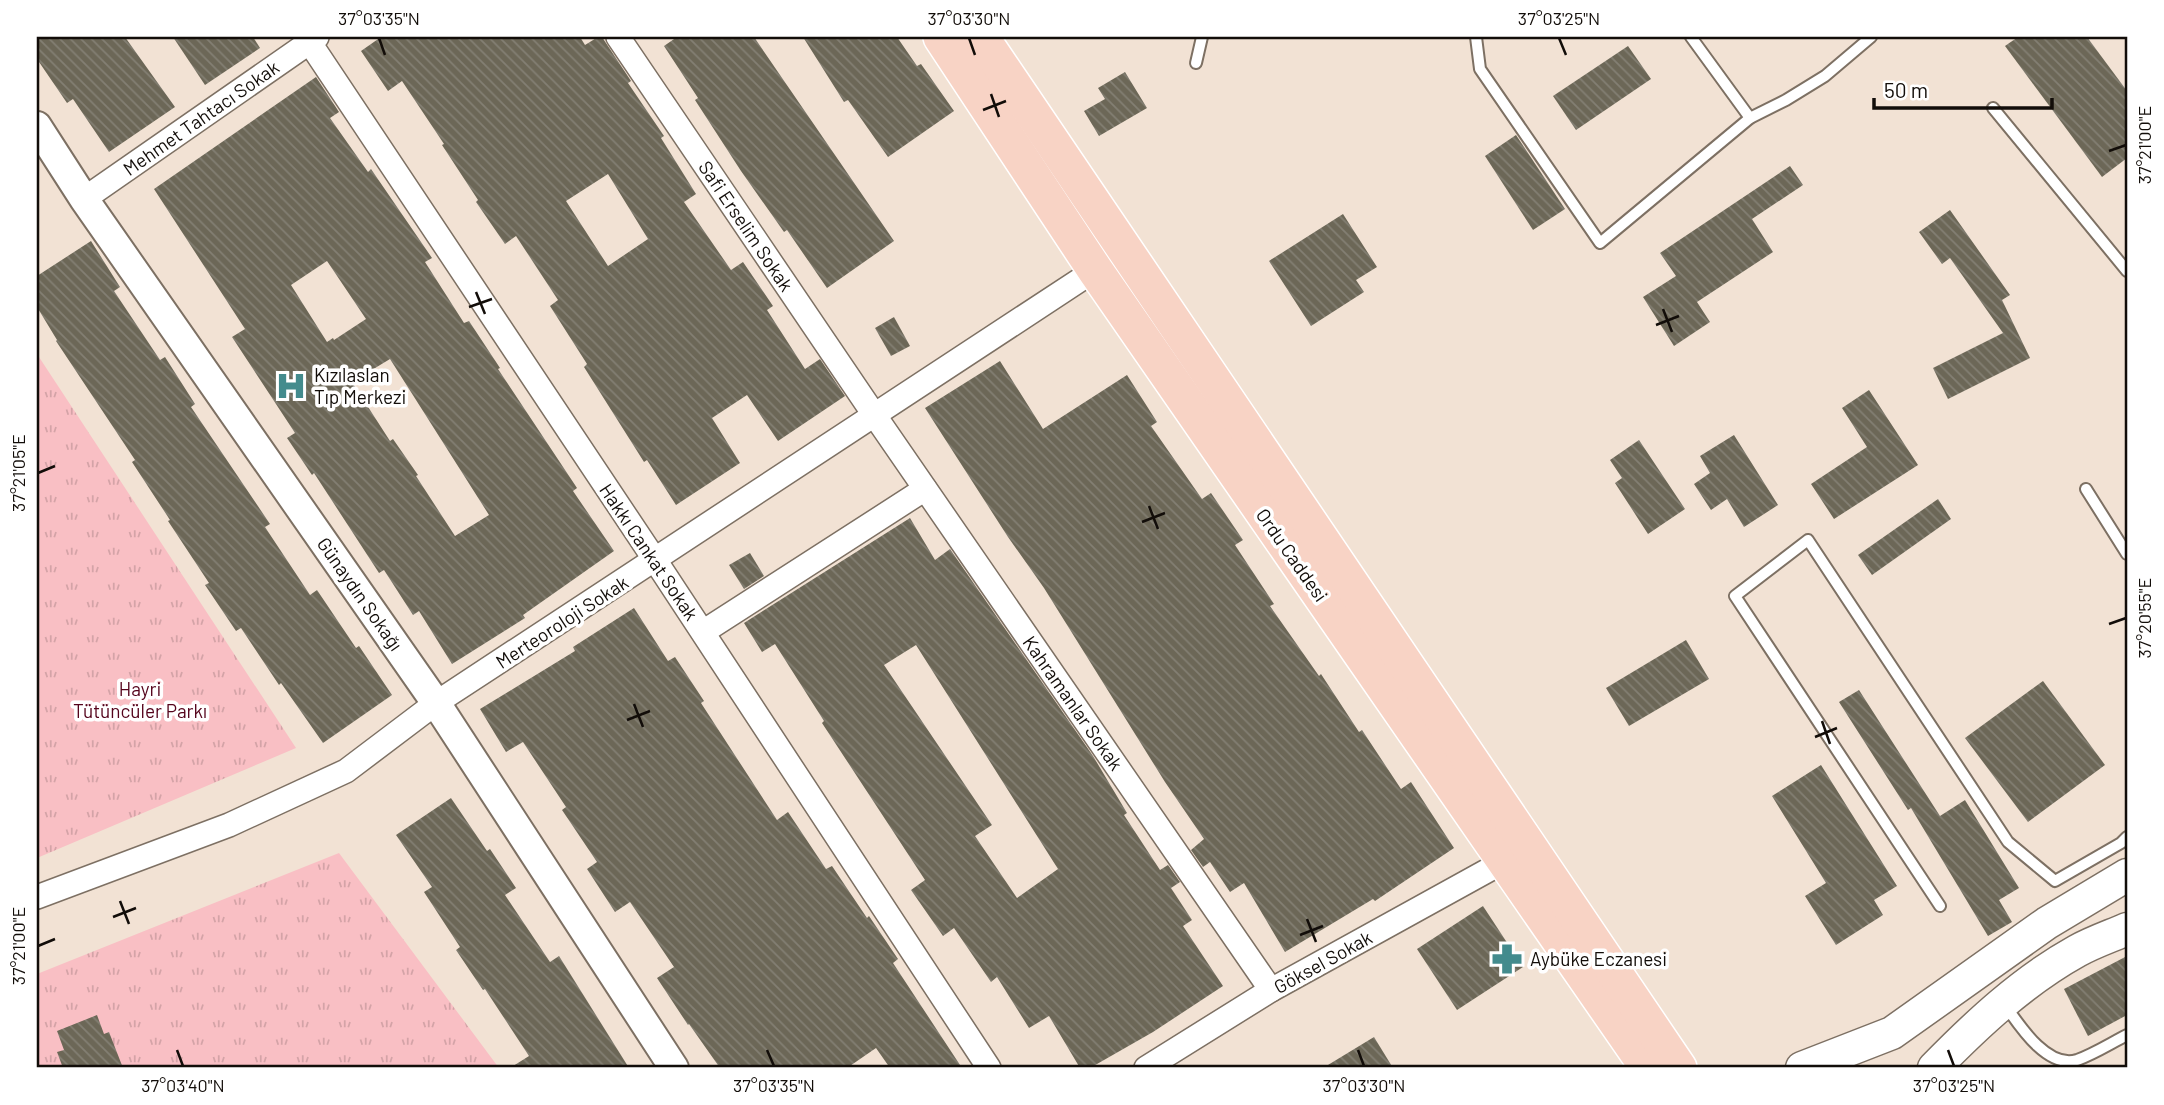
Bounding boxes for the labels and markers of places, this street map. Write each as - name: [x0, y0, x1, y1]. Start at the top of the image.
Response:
- place label: Kızılaslan Tıp Merkezi: [314, 363, 406, 408]
- hospital icon: Kızılaslan Tıp Merkezi: [274, 369, 308, 403]
- pharmacy icon: Aybüke Eczanesi: [1490, 942, 1524, 976]
- place label: Aybüke Eczanesi: [1530, 947, 1667, 970]

